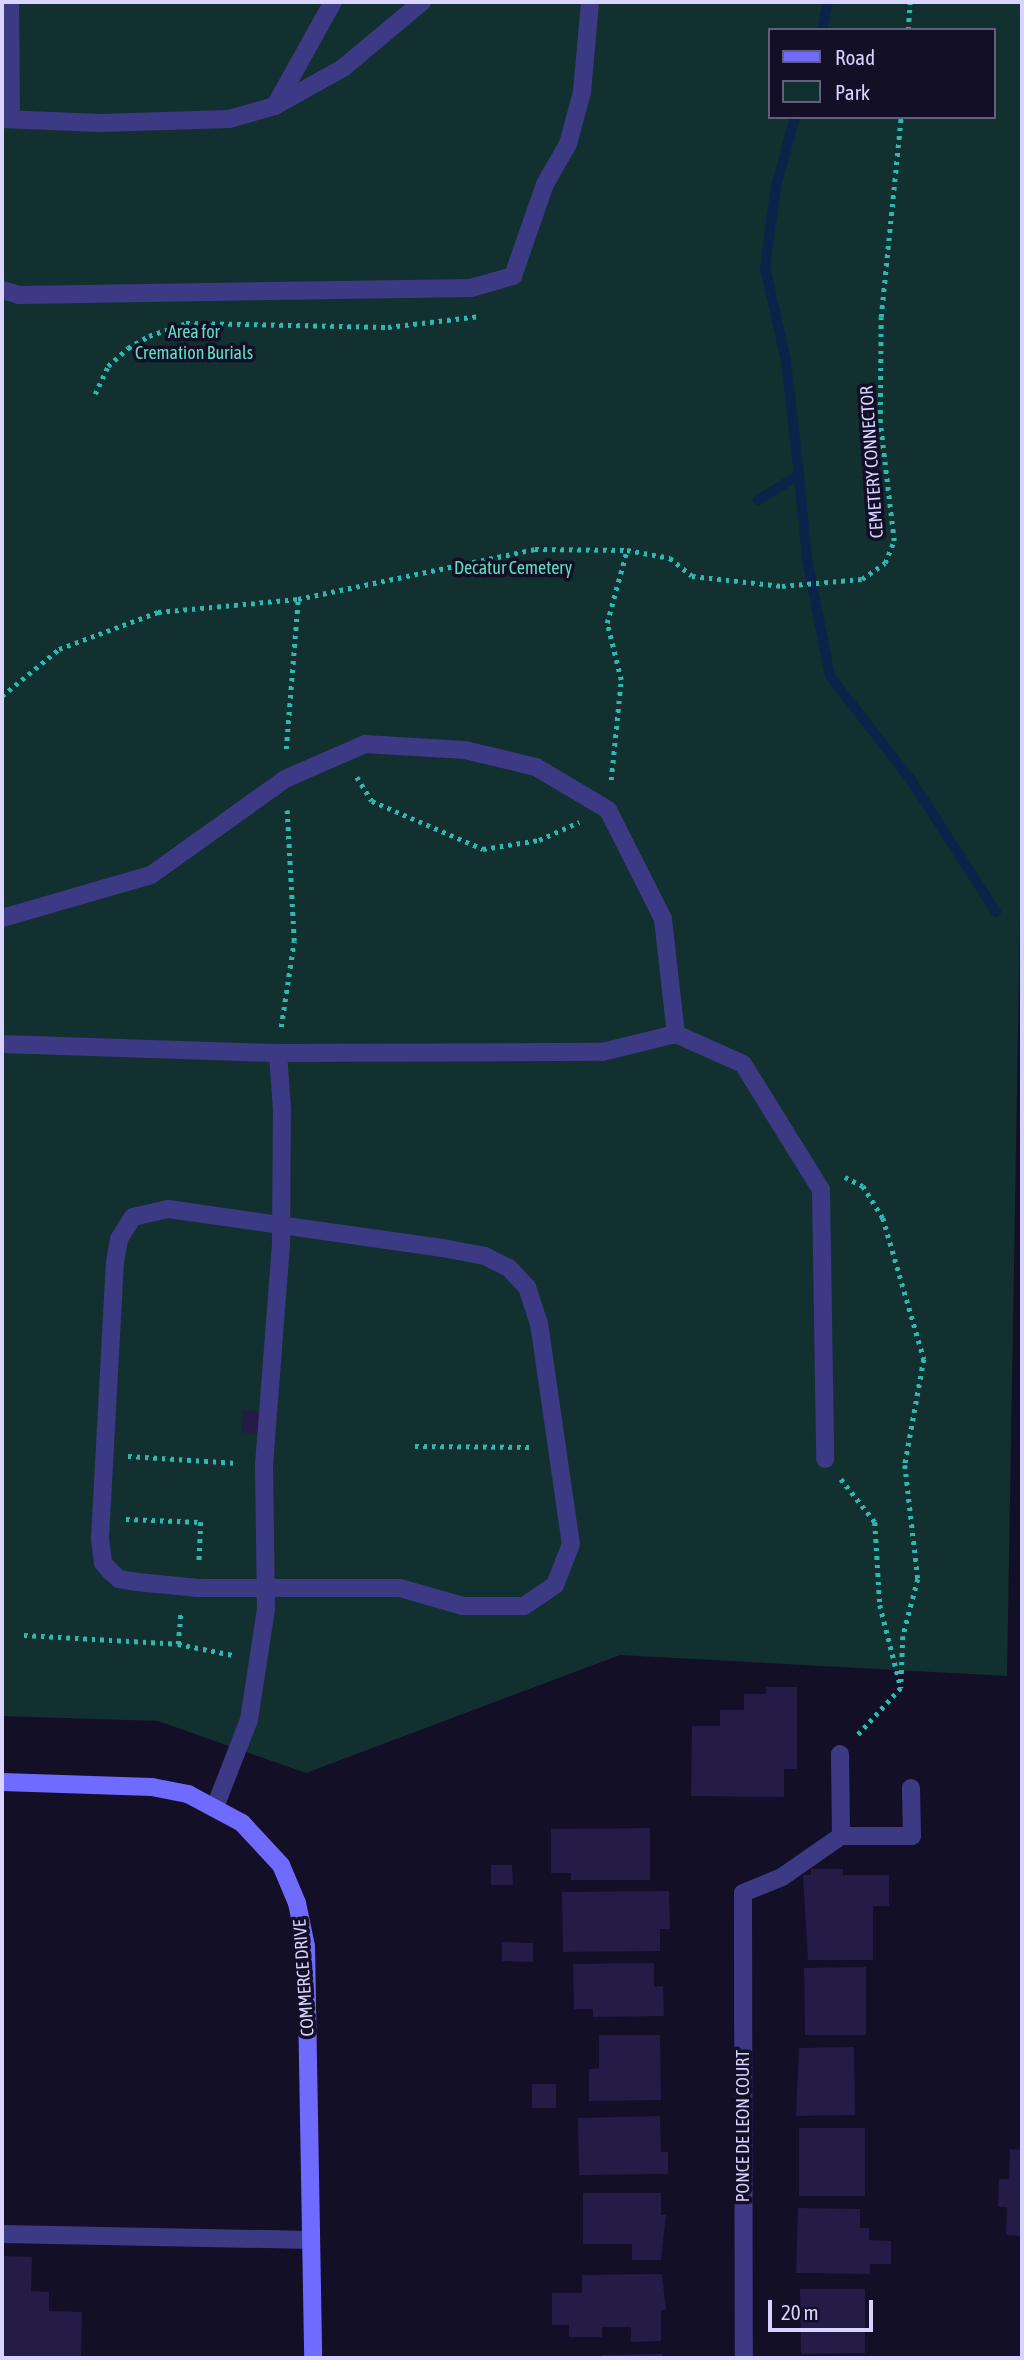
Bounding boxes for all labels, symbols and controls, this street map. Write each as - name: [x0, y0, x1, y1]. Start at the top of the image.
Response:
- legend: [768, 28, 996, 119]
- text: Road: [835, 45, 875, 69]
- text: Park: [835, 80, 870, 104]
- park label: Area for Cremation Burials: [135, 322, 253, 364]
- street label: CEMETERY CONNECTOR: [856, 385, 888, 539]
- park label: Decatur Cemetery: [454, 557, 572, 579]
- street label: COMMERCE DRIVE: [289, 1919, 319, 2037]
- street label: PONCE DE LEON COURT: [732, 2050, 754, 2202]
- scale bar: [772, 2286, 877, 2330]
- text: 20 m: [781, 2300, 819, 2324]

